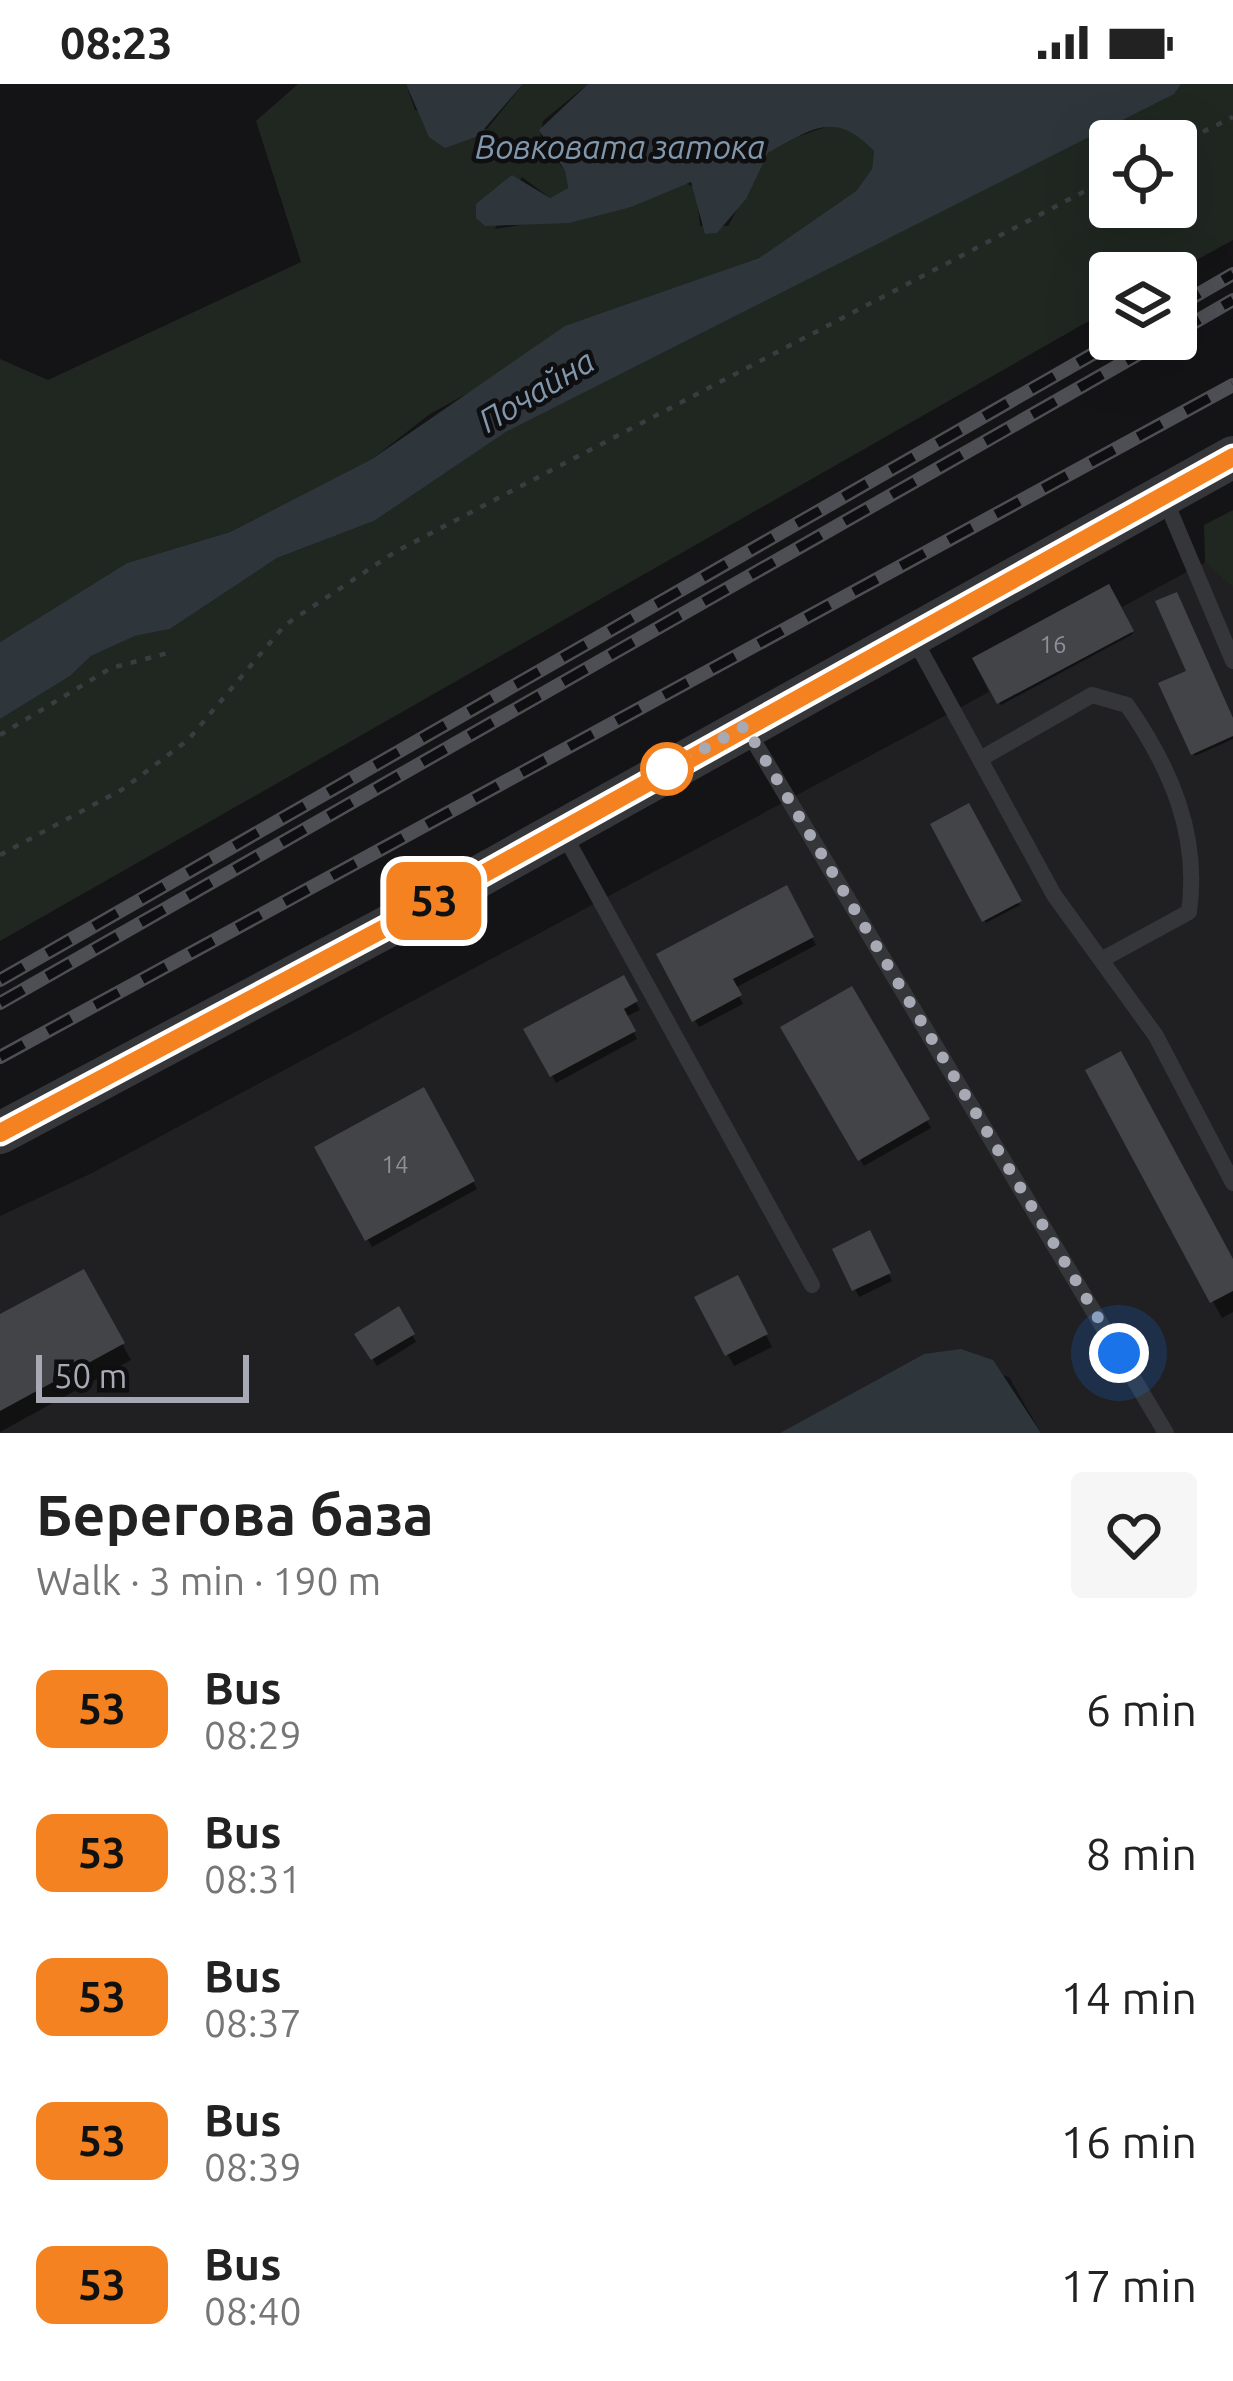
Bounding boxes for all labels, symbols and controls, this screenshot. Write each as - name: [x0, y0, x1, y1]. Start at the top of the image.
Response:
- text: 08:23: [60, 17, 173, 68]
- map controls: [1089, 120, 1197, 360]
- button: locate: [1089, 120, 1197, 228]
- water label: Вовковата затока: [475, 128, 765, 165]
- button: layers: [1089, 252, 1197, 360]
- water label: Почайна: [472, 341, 600, 439]
- house number: 16: [1039, 631, 1067, 658]
- unlabelled marker: [642, 744, 692, 794]
- line badge: 53: [380, 862, 488, 940]
- text: 53: [410, 877, 458, 924]
- house number: 14: [381, 1151, 409, 1178]
- your location: [1089, 1323, 1149, 1383]
- scale bar: [36, 1349, 249, 1402]
- text: 50 m: [54, 1357, 127, 1394]
- button: heart: [1071, 1472, 1197, 1598]
- text: Берегова база: [36, 1482, 434, 1546]
- text: Walk · 3 min · 190 m: [36, 1559, 381, 1602]
- text: Bus: [204, 1662, 281, 1713]
- text: 6 min: [1086, 1684, 1197, 1735]
- text: 53: [78, 1685, 126, 1732]
- text: 08:29: [204, 1713, 302, 1756]
- text: Bus: [204, 1806, 281, 1857]
- text: 8 min: [1086, 1828, 1197, 1879]
- text: 53: [78, 1829, 126, 1876]
- text: 08:31: [204, 1857, 302, 1900]
- text: Bus: [204, 1950, 281, 2001]
- text: 14 min: [1060, 1972, 1197, 2023]
- text: 53: [78, 1973, 126, 2020]
- text: 08:37: [204, 2001, 302, 2044]
- text: Bus: [204, 2094, 281, 2145]
- text: 16 min: [1060, 2116, 1197, 2167]
- text: 53: [78, 2117, 126, 2164]
- text: 08:39: [204, 2145, 302, 2188]
- text: Bus: [204, 2238, 281, 2289]
- text: 17 min: [1060, 2260, 1197, 2311]
- text: 53: [78, 2261, 126, 2308]
- text: 08:40: [204, 2289, 302, 2332]

